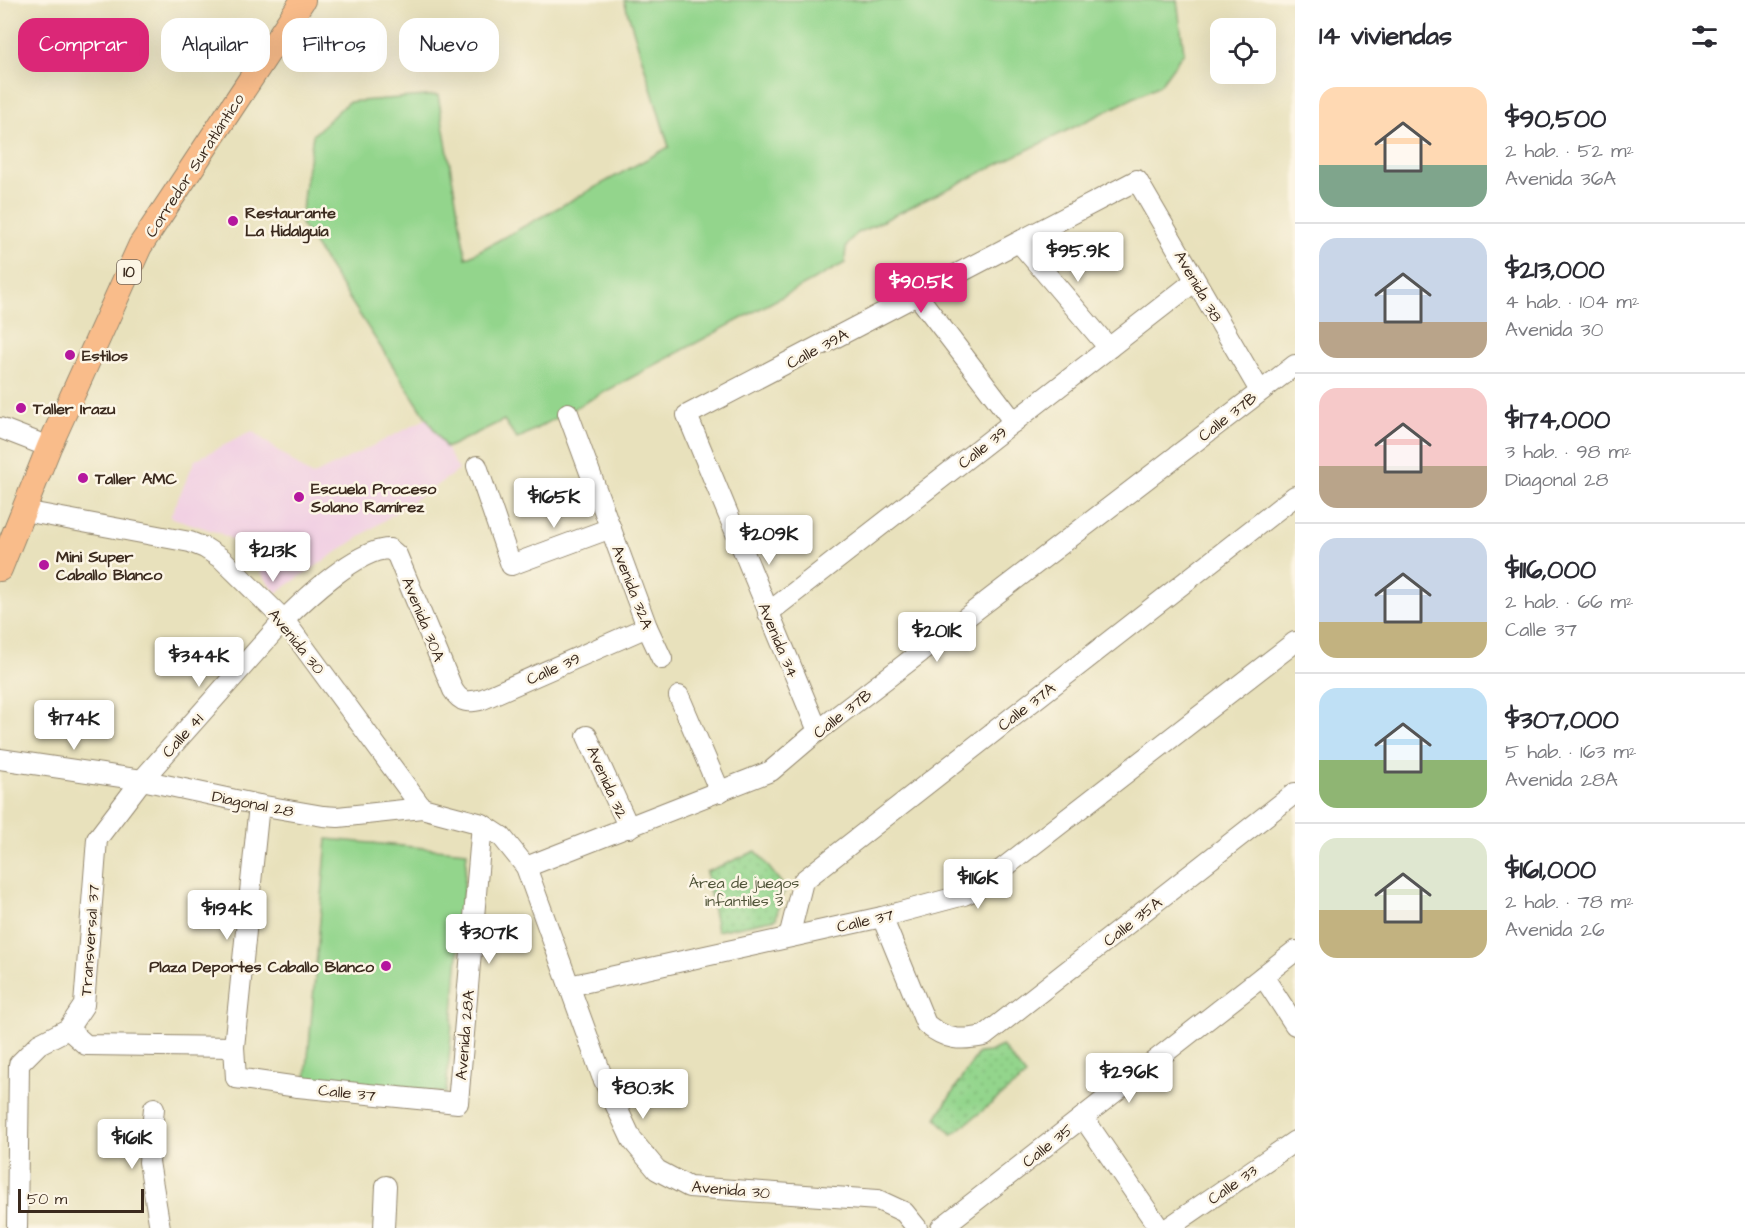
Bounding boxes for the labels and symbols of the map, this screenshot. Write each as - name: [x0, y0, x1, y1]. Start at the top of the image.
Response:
- street label: Corredor Suratlántico: [140, 89, 250, 242]
- place label: Restaurante La Hidalguía: [245, 202, 336, 244]
- marker: Restaurante La Hidalguía: [226, 214, 240, 228]
- pin: $95.9K: [1029, 232, 1127, 283]
- street label: Avenida 38: [1169, 247, 1227, 326]
- road number: 10: [117, 260, 141, 284]
- pin: $90.5K: [872, 263, 970, 314]
- street label: Calle 39A: [783, 323, 852, 374]
- place label: Estilos: [82, 345, 128, 367]
- marker: Estilos: [63, 348, 77, 362]
- street label: Calle 37B: [1194, 387, 1262, 447]
- place label: Taller Irazu: [32, 398, 115, 420]
- marker: Taller Irazu: [14, 401, 28, 415]
- street label: Calle 39: [953, 422, 1012, 474]
- place label: Taller AMC: [94, 468, 178, 490]
- marker: Taller AMC: [76, 471, 90, 485]
- place label: Escuela Proceso Solano Ramírez: [310, 478, 437, 518]
- pin: $165K: [512, 478, 596, 529]
- marker: Escuela Proceso Solano Ramírez: [292, 490, 306, 504]
- pin: $209K: [727, 515, 811, 566]
- pin: $213K: [231, 532, 315, 583]
- street label: Avenida 32A: [606, 542, 658, 632]
- place label: Mini Super Caballo Blanco: [56, 546, 163, 586]
- marker: Mini Super Caballo Blanco: [37, 558, 51, 572]
- street label: Avenida 30A: [396, 574, 450, 665]
- street label: Avenida 34: [752, 600, 804, 681]
- street label: Avenida 30: [263, 604, 330, 679]
- pin: $201K: [895, 612, 979, 663]
- pin: $344K: [157, 637, 241, 688]
- street label: Calle 39: [523, 647, 584, 691]
- street label: Calle 37A: [993, 677, 1060, 736]
- street label: Calle 37B: [809, 684, 877, 744]
- pin: $174K: [32, 700, 116, 751]
- street label: Calle 41: [157, 709, 208, 763]
- street label: Avenida 32: [581, 742, 633, 822]
- street label: Diagonal 28: [210, 785, 296, 824]
- pin: $116K: [936, 859, 1020, 910]
- park label: Área de juegos infantiles 3: [689, 872, 799, 912]
- street label: Transversal 37: [75, 883, 105, 997]
- pin: $194K: [185, 890, 269, 941]
- street label: Calle 35A: [1099, 892, 1167, 952]
- street label: Calle 37: [835, 904, 896, 938]
- pin: $307K: [447, 914, 531, 965]
- place label: Plaza Deportes Caballo Blanco: [149, 956, 375, 978]
- marker: Plaza Deportes Caballo Blanco: [379, 959, 393, 973]
- street label: Avenida 28A: [450, 989, 480, 1081]
- pin: $296K: [1087, 1053, 1171, 1104]
- pin: $80.3K: [594, 1069, 692, 1120]
- street label: Calle 37: [317, 1079, 377, 1107]
- pin: $161K: [90, 1119, 174, 1170]
- street label: Calle 35: [1018, 1119, 1078, 1173]
- street label: Calle 33: [1203, 1160, 1262, 1210]
- street label: Avenida 30: [691, 1176, 771, 1204]
- scale bar: [18, 1186, 144, 1214]

